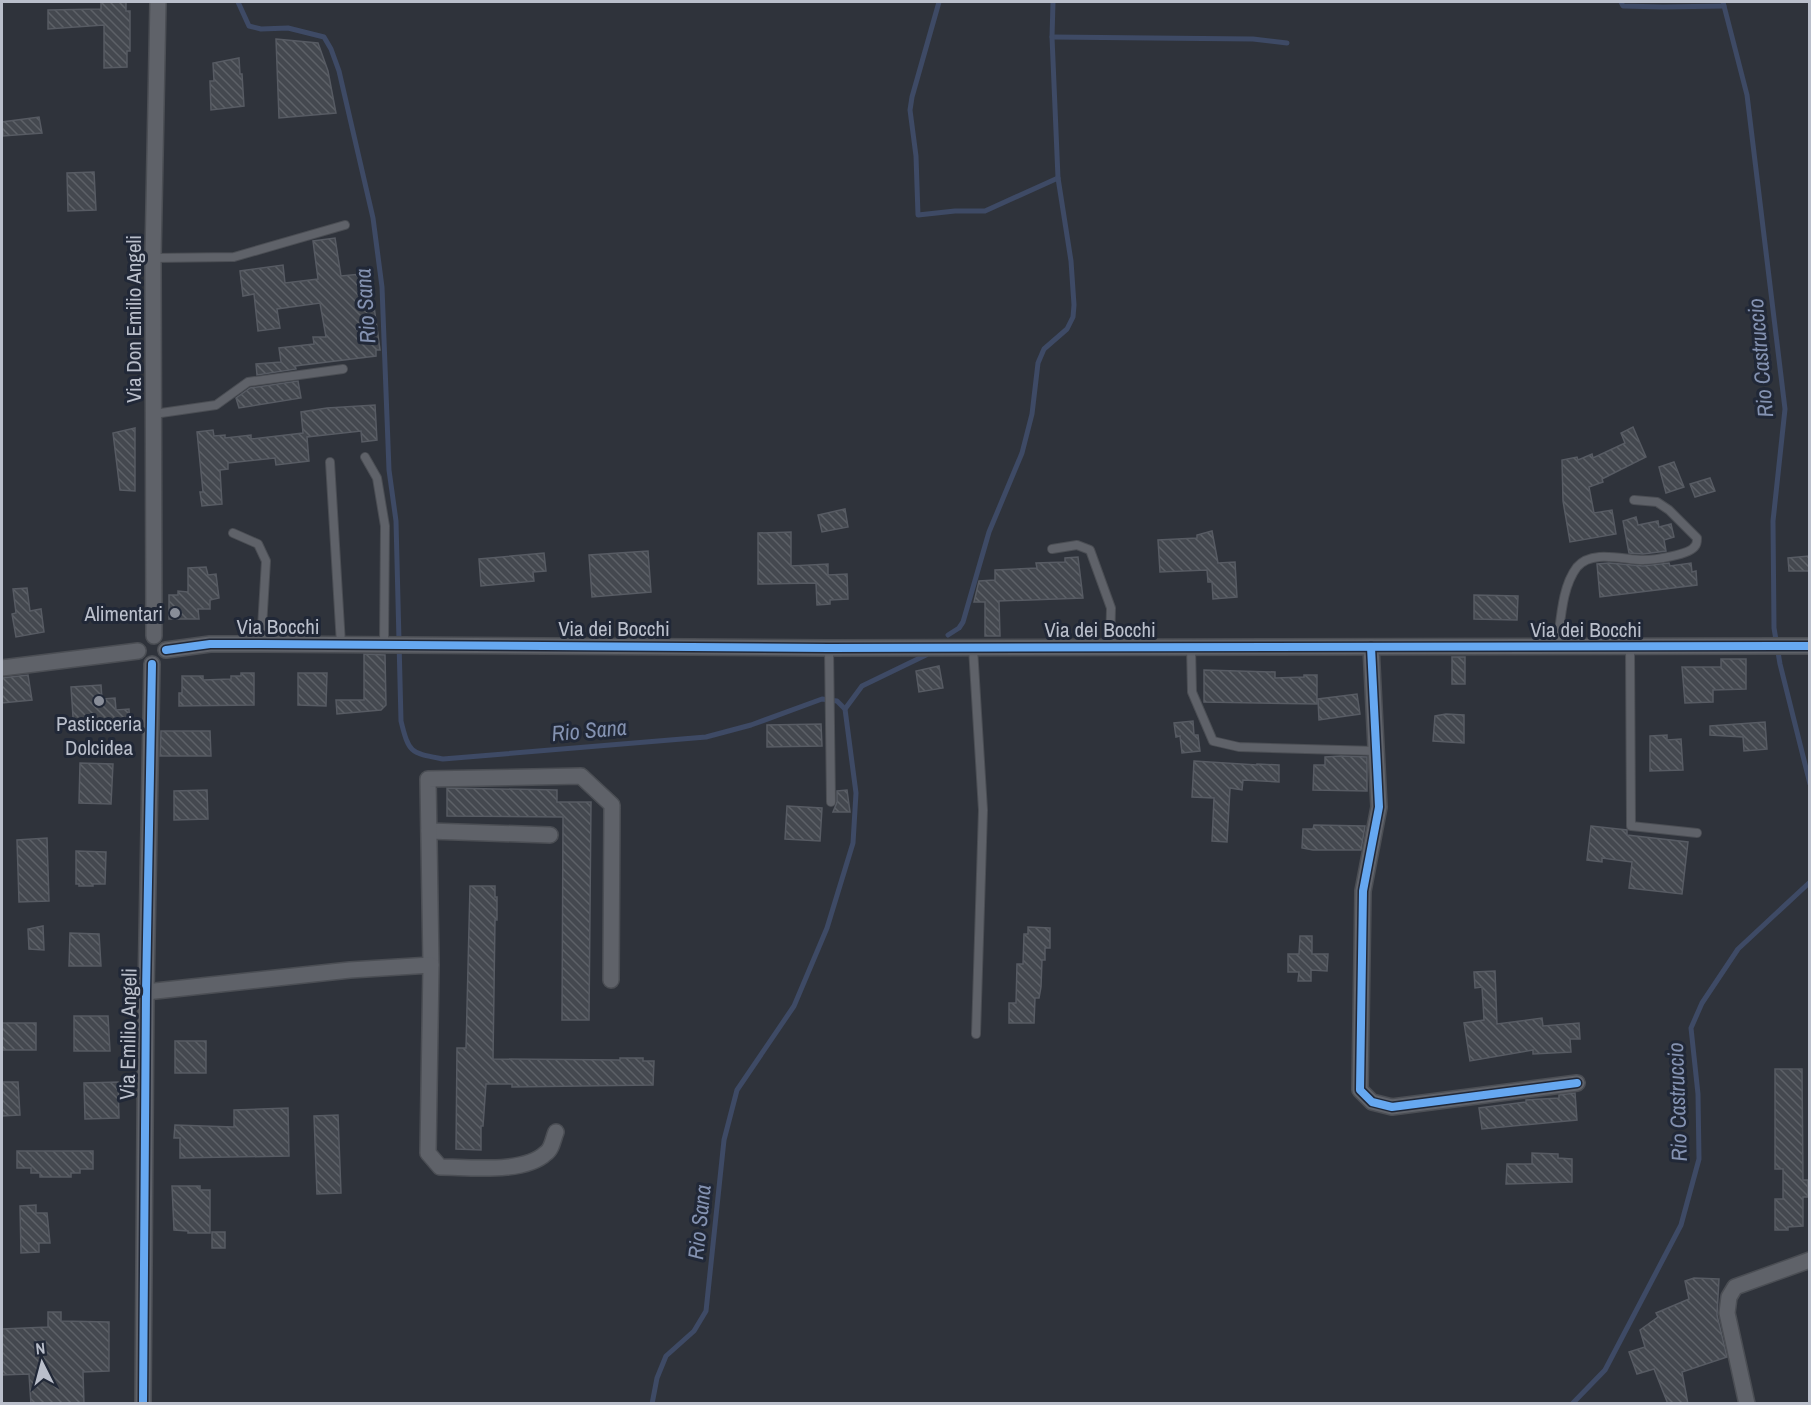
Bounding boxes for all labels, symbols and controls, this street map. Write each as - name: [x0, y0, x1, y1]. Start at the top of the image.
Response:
- street label: Via Don Emilio Angeli: [119, 235, 148, 403]
- water label: Rio Sana: [347, 267, 383, 345]
- water label: Rio Castruccio: [1740, 297, 1780, 419]
- place label: Alimentari: [84, 599, 163, 628]
- marker: Alimentari: [168, 606, 182, 620]
- street label: Via Bocchi: [237, 612, 320, 641]
- street label: Via dei Bocchi: [558, 614, 670, 643]
- street label: Via dei Bocchi: [1044, 615, 1156, 644]
- street label: Via dei Bocchi: [1530, 615, 1642, 644]
- marker: Pasticceria Dolcidea: [92, 694, 106, 708]
- place label: Pasticceria Dolcidea: [56, 709, 142, 762]
- water label: Rio Sana: [550, 712, 628, 748]
- street label: Via Emilio Angeli: [112, 968, 144, 1100]
- water label: Rio Castruccio: [1660, 1042, 1694, 1162]
- water label: Rio Sana: [680, 1183, 718, 1261]
- north arrow: [12, 1333, 72, 1393]
- text: N: [35, 1337, 46, 1360]

